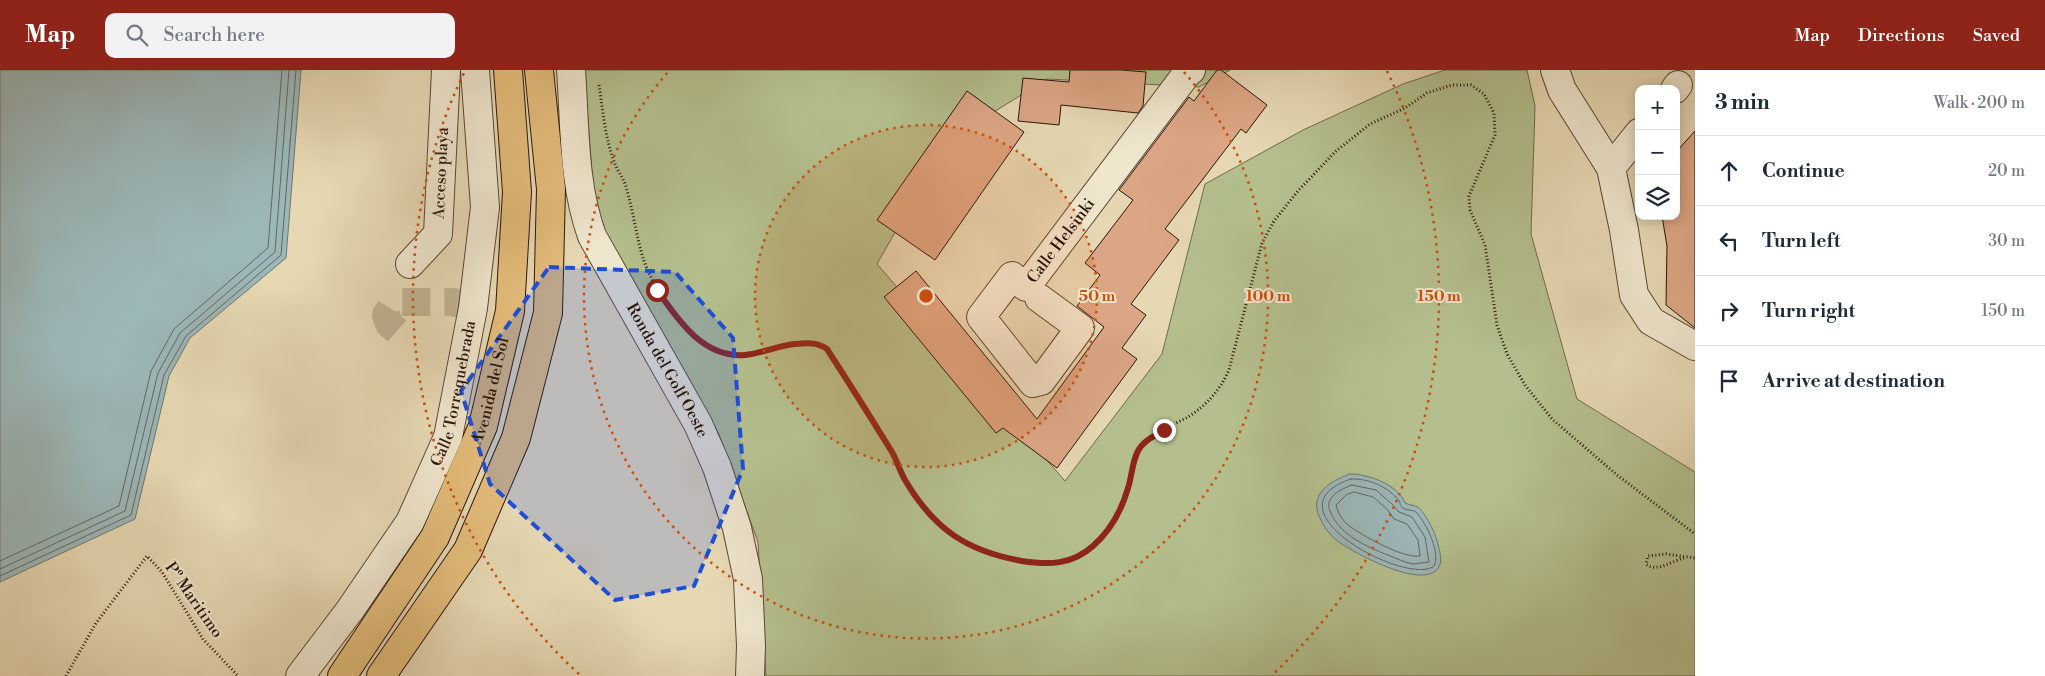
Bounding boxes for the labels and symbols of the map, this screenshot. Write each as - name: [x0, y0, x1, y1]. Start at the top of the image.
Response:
- street label: Acceso playa: [429, 126, 453, 221]
- street label: Calle Helsinki: [1022, 194, 1099, 287]
- route start: [646, 279, 669, 302]
- centre of rings: [917, 287, 935, 305]
- text: 50 m: [1079, 287, 1115, 306]
- text: 100 m: [1246, 287, 1291, 306]
- text: 150 m: [1417, 287, 1461, 306]
- street label: Ronda del Golf Oeste: [622, 299, 713, 441]
- street label: Calle Torrequebrada: [426, 318, 480, 469]
- street label: Avenida del Sol: [466, 335, 513, 448]
- route end: [1153, 419, 1176, 442]
- street label: Pº Maritimo: [161, 558, 227, 642]

